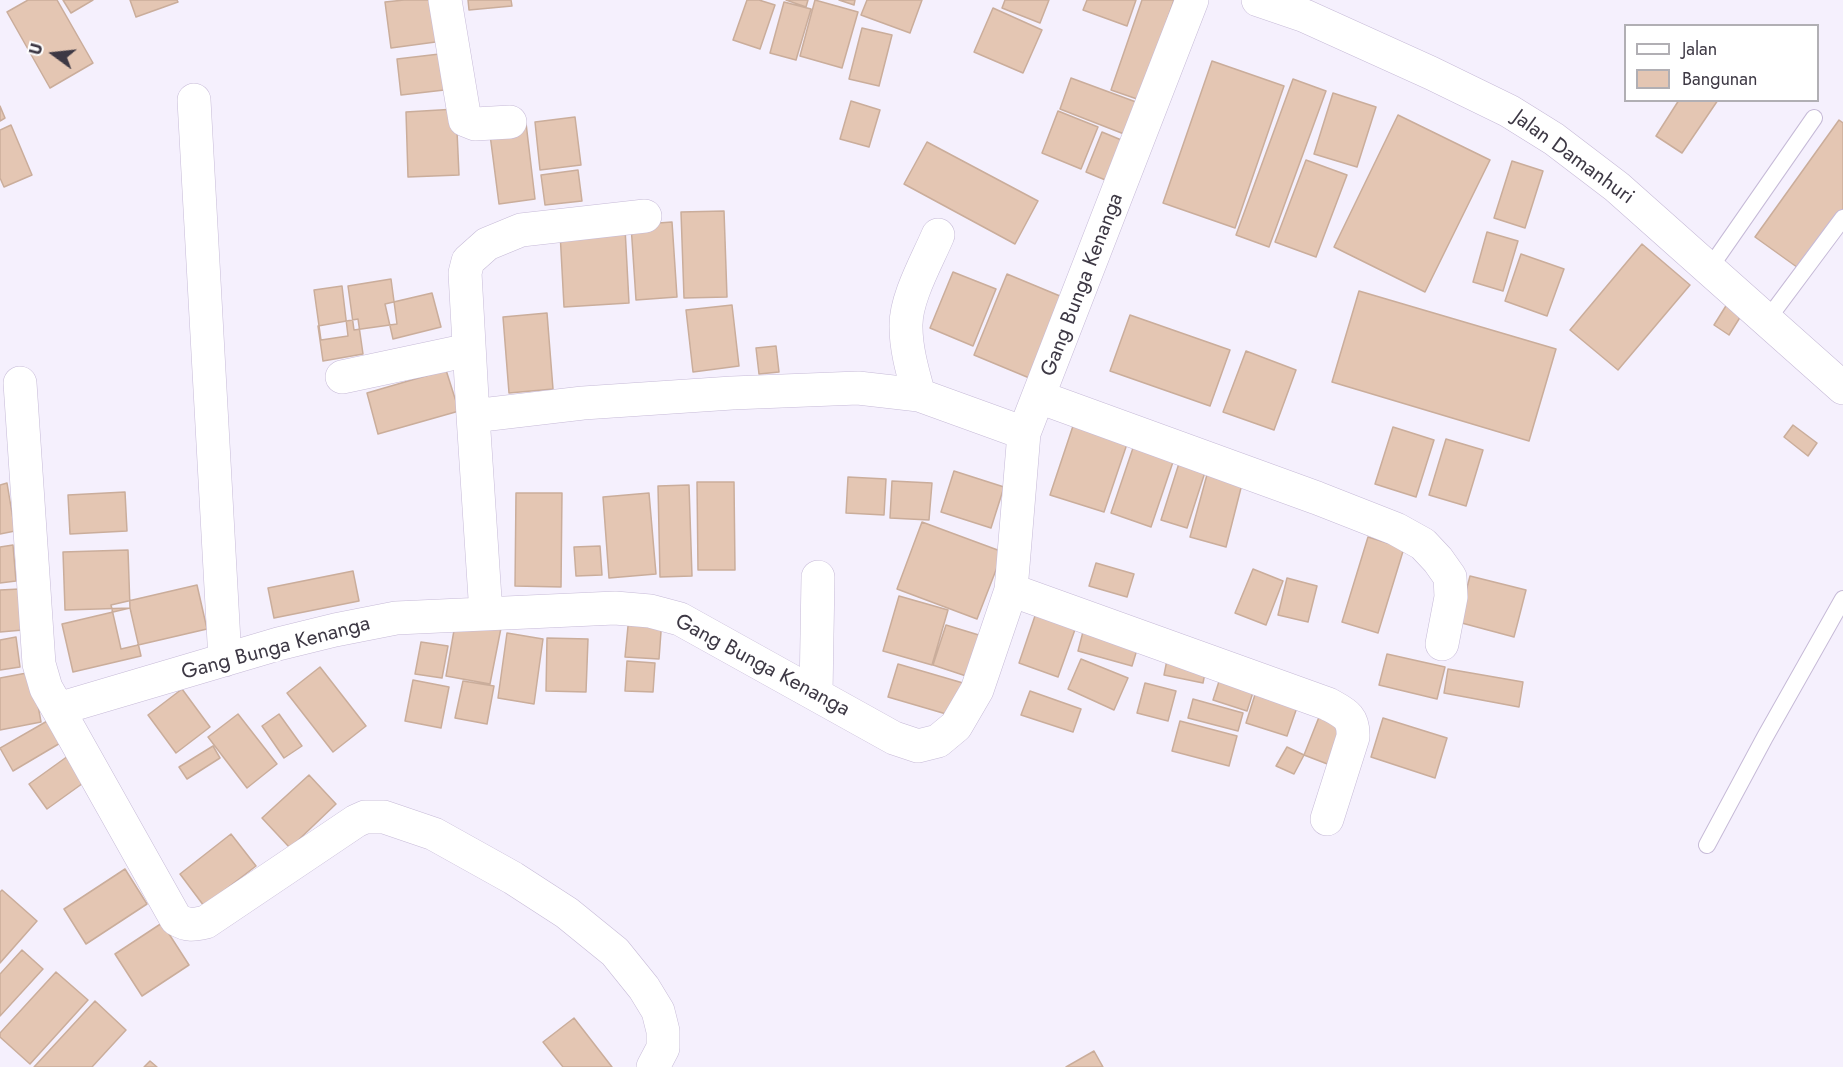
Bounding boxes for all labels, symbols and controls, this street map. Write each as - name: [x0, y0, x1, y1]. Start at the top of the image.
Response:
- north arrow: [24, 24, 84, 84]
- legend: [1624, 24, 1819, 102]
- text: Jalan: [1682, 36, 1717, 62]
- text: U: [24, 41, 49, 58]
- text: Bangunan: [1682, 66, 1757, 92]
- street label: Jalan Damanhuri: [1507, 105, 1639, 211]
- street label: Gang Bunga Kenanga: [1036, 190, 1130, 380]
- street label: Gang Bunga Kenanga: [670, 609, 854, 723]
- street label: Gang Bunga Kenanga: [179, 612, 373, 686]

